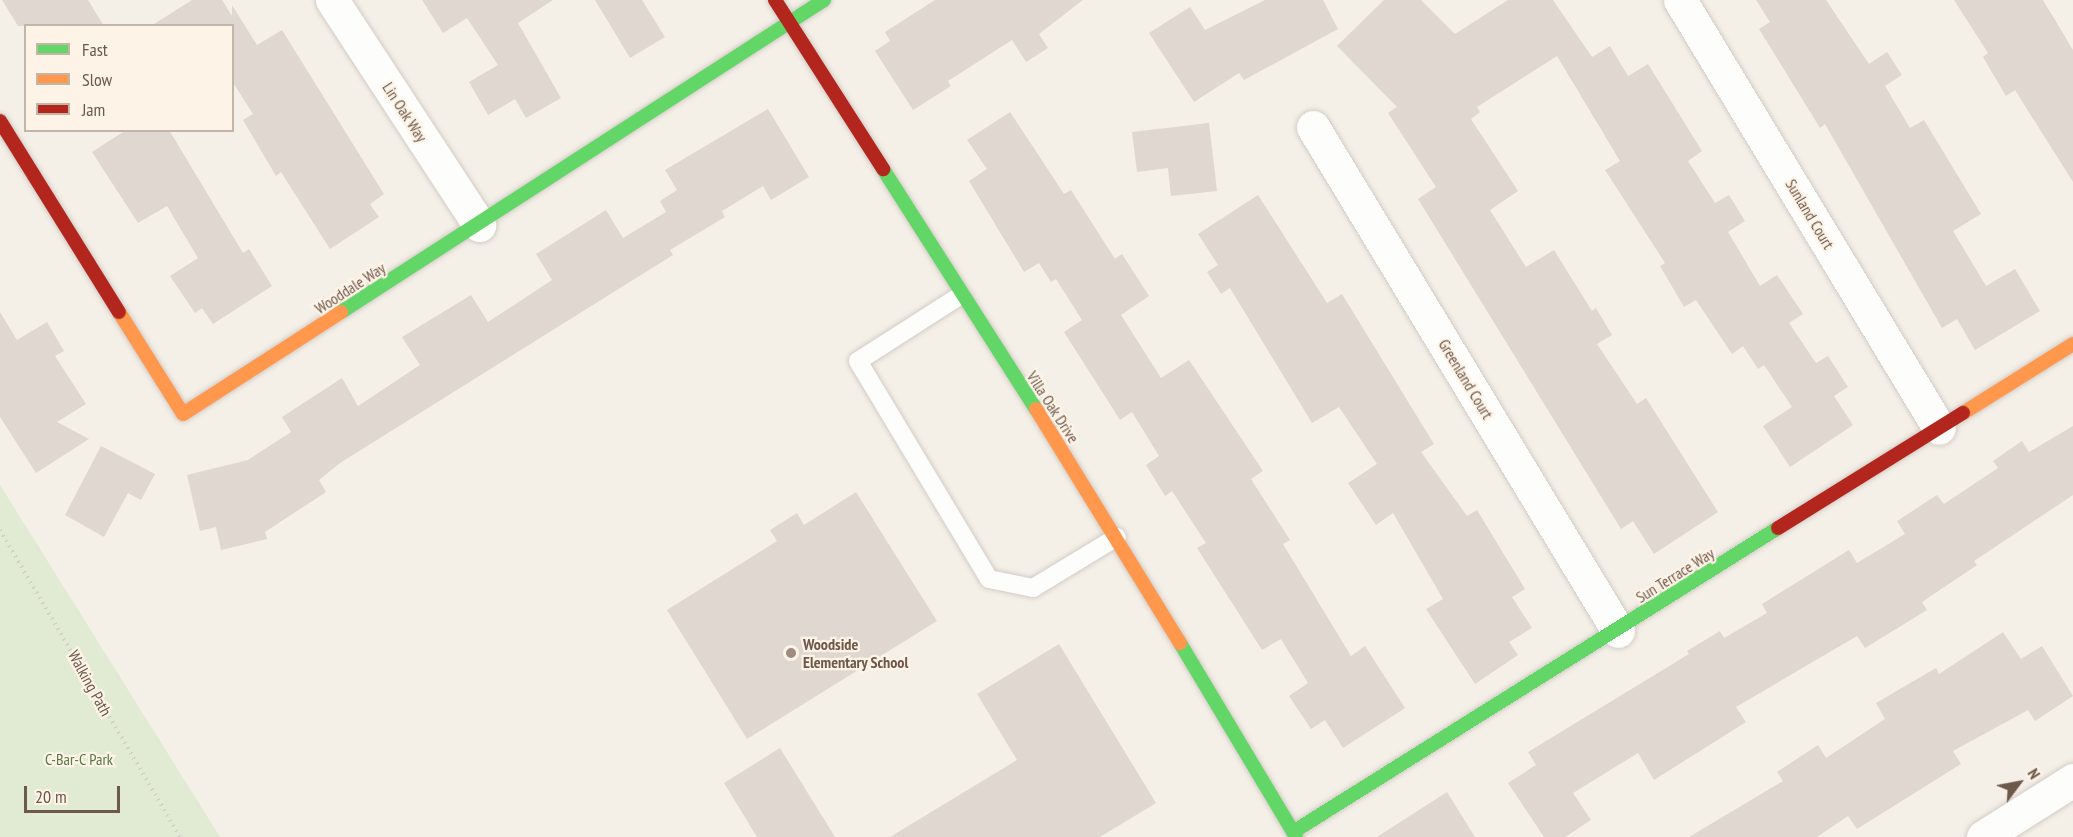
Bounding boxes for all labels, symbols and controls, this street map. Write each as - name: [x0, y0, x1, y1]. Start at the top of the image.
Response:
- legend: [24, 24, 234, 132]
- text: Fast: [82, 38, 108, 61]
- text: Slow: [82, 68, 112, 91]
- street label: Lin Oak Way: [378, 78, 432, 146]
- text: Jam: [82, 98, 105, 121]
- street label: Sunland Court: [1782, 176, 1838, 252]
- street label: Wooddale Way: [311, 258, 389, 318]
- street label: Greenland Court: [1435, 336, 1497, 422]
- street label: Villa Oak Drive: [1023, 367, 1083, 447]
- street label: Sun Terrace Way: [1632, 543, 1718, 607]
- place label: Woodside Elementary School: [803, 634, 909, 672]
- marker: Woodside Elementary School: [784, 646, 798, 660]
- street label: Walking Path: [64, 647, 116, 719]
- park label: C-Bar-C Park: [45, 749, 113, 769]
- north arrow: [1989, 753, 2049, 813]
- text: N: [2023, 764, 2045, 782]
- scale bar: [27, 774, 123, 812]
- text: 20 m: [35, 785, 67, 808]

